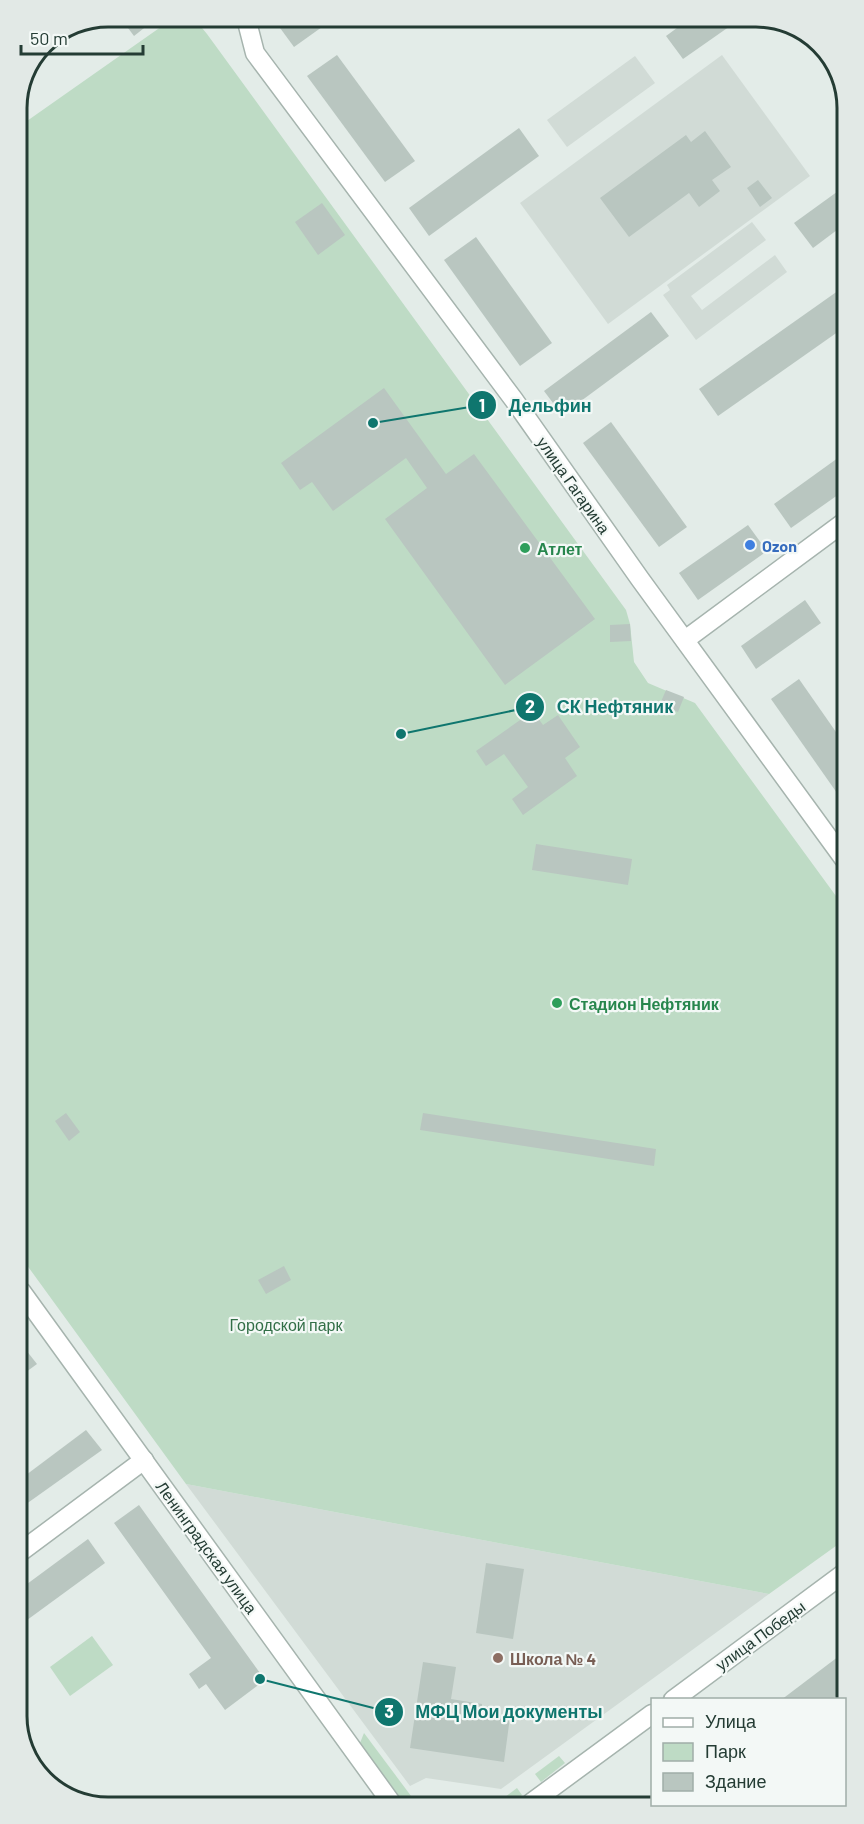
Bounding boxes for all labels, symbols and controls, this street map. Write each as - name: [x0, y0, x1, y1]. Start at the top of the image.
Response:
- scale bar: [21, 18, 142, 56]
- text: 50 m: [30, 27, 68, 49]
- callout: Дельфин: [467, 387, 604, 423]
- text: 1: [479, 394, 485, 416]
- text: Дельфин: [508, 394, 592, 416]
- street label: улица Гагарина: [534, 433, 614, 537]
- place label: Ozon: [762, 536, 797, 555]
- marker: Ozon: [743, 538, 757, 552]
- place label: Атлет: [537, 539, 583, 558]
- marker: Атлет: [518, 541, 532, 555]
- callout: СК Нефтяник: [515, 689, 685, 725]
- text: 2: [525, 695, 535, 717]
- text: СК Нефтяник: [557, 695, 674, 717]
- place label: Стадион Нефтяник: [569, 994, 720, 1013]
- marker: Стадион Нефтяник: [550, 996, 564, 1010]
- park label: Городской парк: [230, 1315, 343, 1334]
- street label: Ленинградская улица: [153, 1477, 261, 1617]
- street label: улица Победы: [712, 1596, 808, 1674]
- place label: Школа № 4: [510, 1649, 596, 1668]
- marker: Школа № 4: [491, 1651, 505, 1665]
- callout: МФЦ Мои документы: [374, 1694, 615, 1730]
- legend: [651, 1698, 846, 1806]
- text: 3: [384, 1700, 394, 1722]
- text: МФЦ Мои документы: [415, 1700, 603, 1722]
- text: Улица: [705, 1710, 757, 1732]
- text: Парк: [705, 1740, 746, 1762]
- text: Здание: [705, 1770, 766, 1792]

